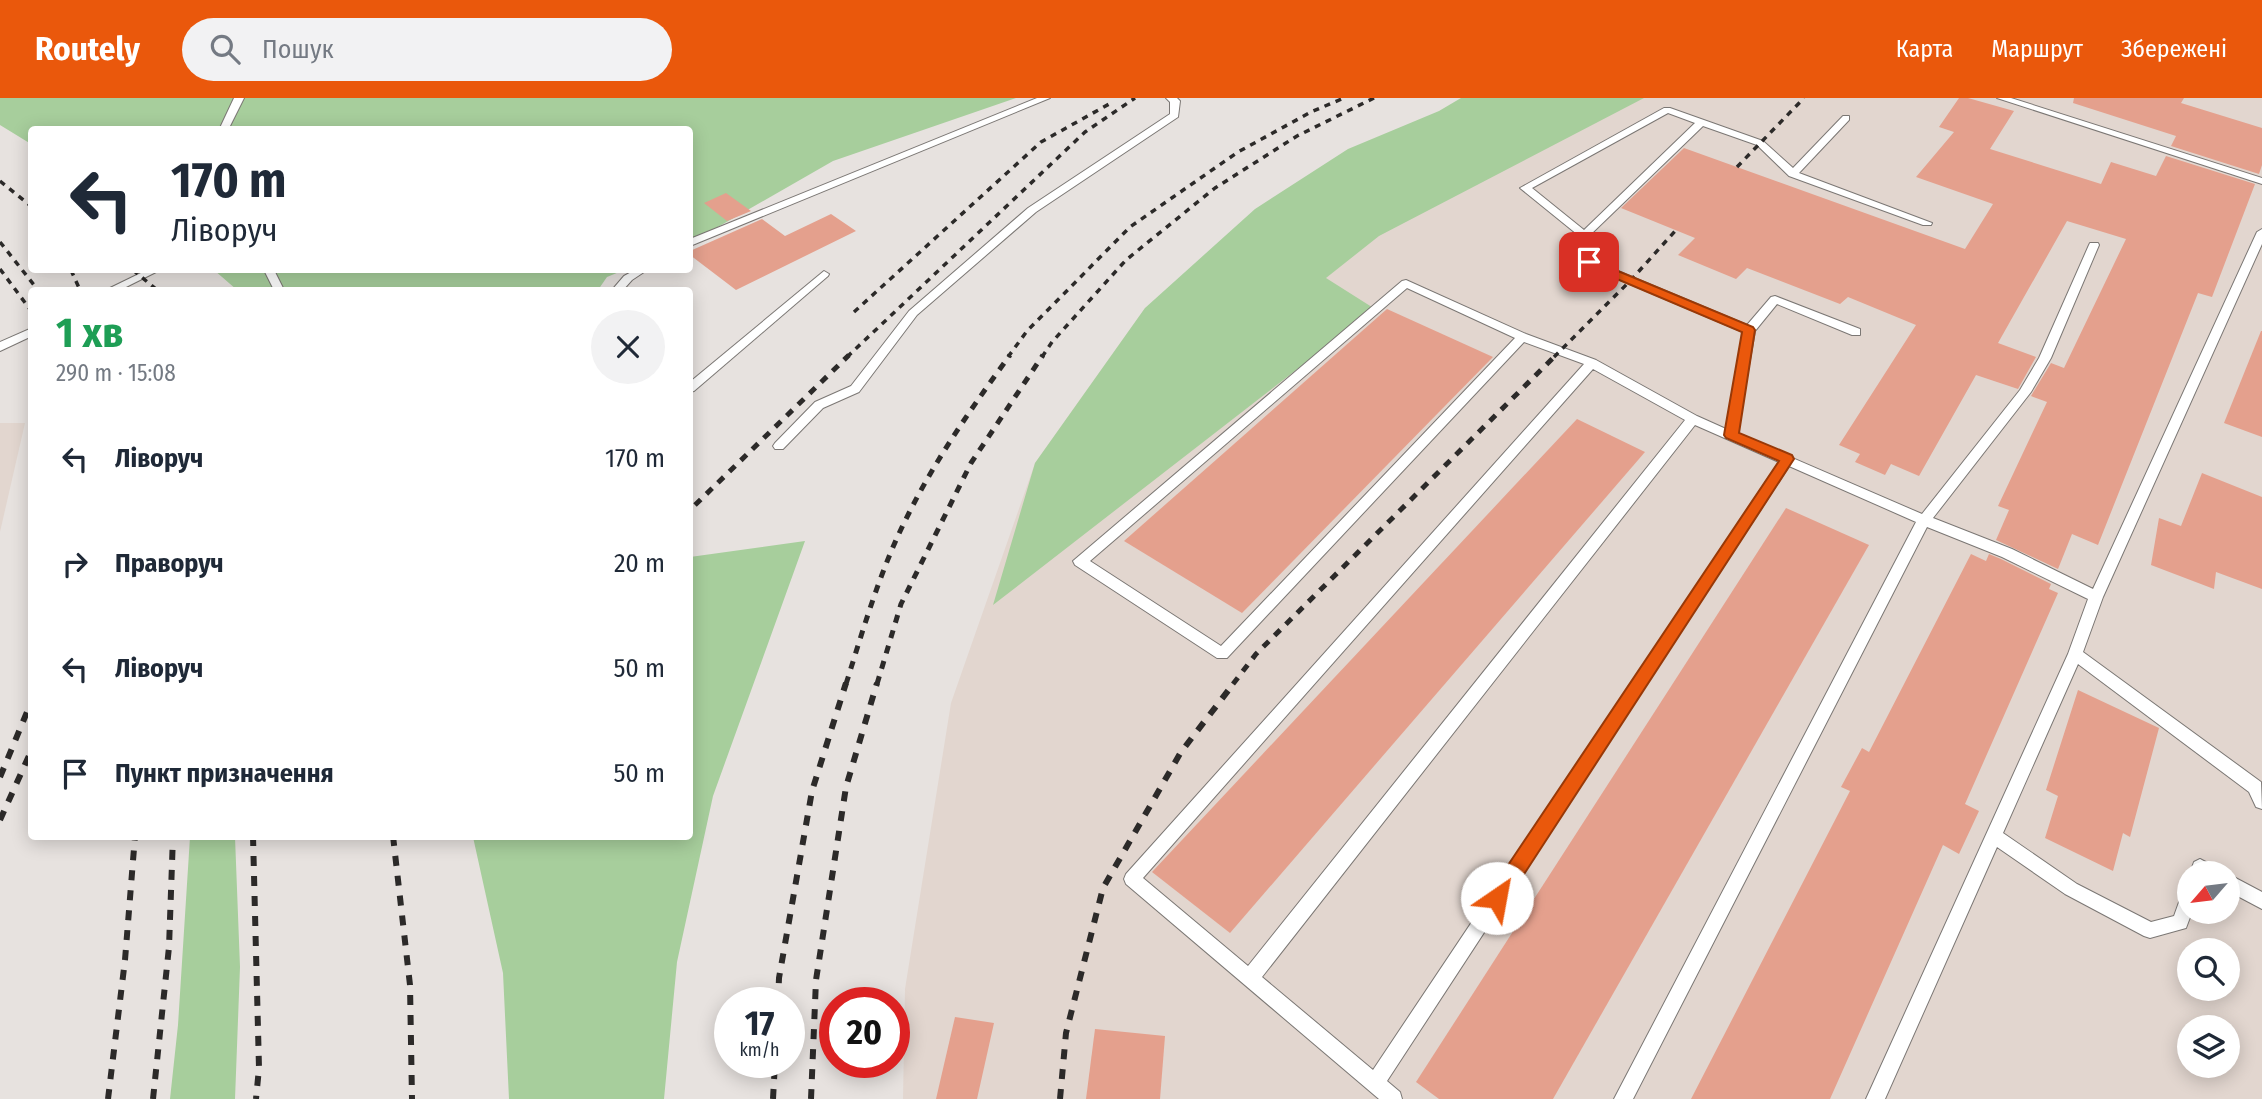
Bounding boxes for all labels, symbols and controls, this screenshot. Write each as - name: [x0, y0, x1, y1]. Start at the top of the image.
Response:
- search box: [182, 18, 672, 81]
- text: Routely: [35, 29, 140, 69]
- icon: search: [206, 30, 244, 68]
- text: Пошук: [262, 34, 334, 65]
- text: Карта: [1896, 35, 1953, 63]
- text: Маршрут: [1991, 35, 2083, 63]
- text: Збережені: [2121, 35, 2227, 63]
- text: 170 m: [171, 151, 287, 210]
- icon: left: [56, 154, 147, 245]
- text: Ліворуч: [171, 211, 278, 249]
- pin: [1559, 232, 1619, 292]
- icon: arrive: [1570, 243, 1608, 281]
- text: 1 хв: [56, 308, 123, 358]
- button: close: [591, 310, 665, 384]
- text: 290 m · 15:08: [56, 359, 176, 387]
- icon: left: [56, 440, 94, 478]
- text: Ліворуч: [115, 443, 203, 474]
- text: 170 m: [605, 443, 665, 474]
- icon: right: [56, 545, 94, 583]
- text: Праворуч: [115, 548, 224, 579]
- text: 20 m: [614, 548, 665, 579]
- icon: left: [56, 650, 94, 688]
- text: Ліворуч: [115, 653, 203, 684]
- text: 50 m: [613, 653, 665, 684]
- icon: arrive: [56, 755, 94, 793]
- text: Пункт призначення: [115, 758, 334, 789]
- text: 50 m: [613, 758, 665, 789]
- position arrow: [1460, 861, 1534, 935]
- north arrow: [2177, 861, 2240, 924]
- map controls: [2177, 861, 2240, 1078]
- button: search: [2177, 938, 2240, 1001]
- speed limit sign: 20: [819, 987, 910, 1078]
- text: 17: [745, 1002, 774, 1044]
- button: layers: [2177, 1015, 2240, 1078]
- text: km/h: [739, 1039, 780, 1061]

